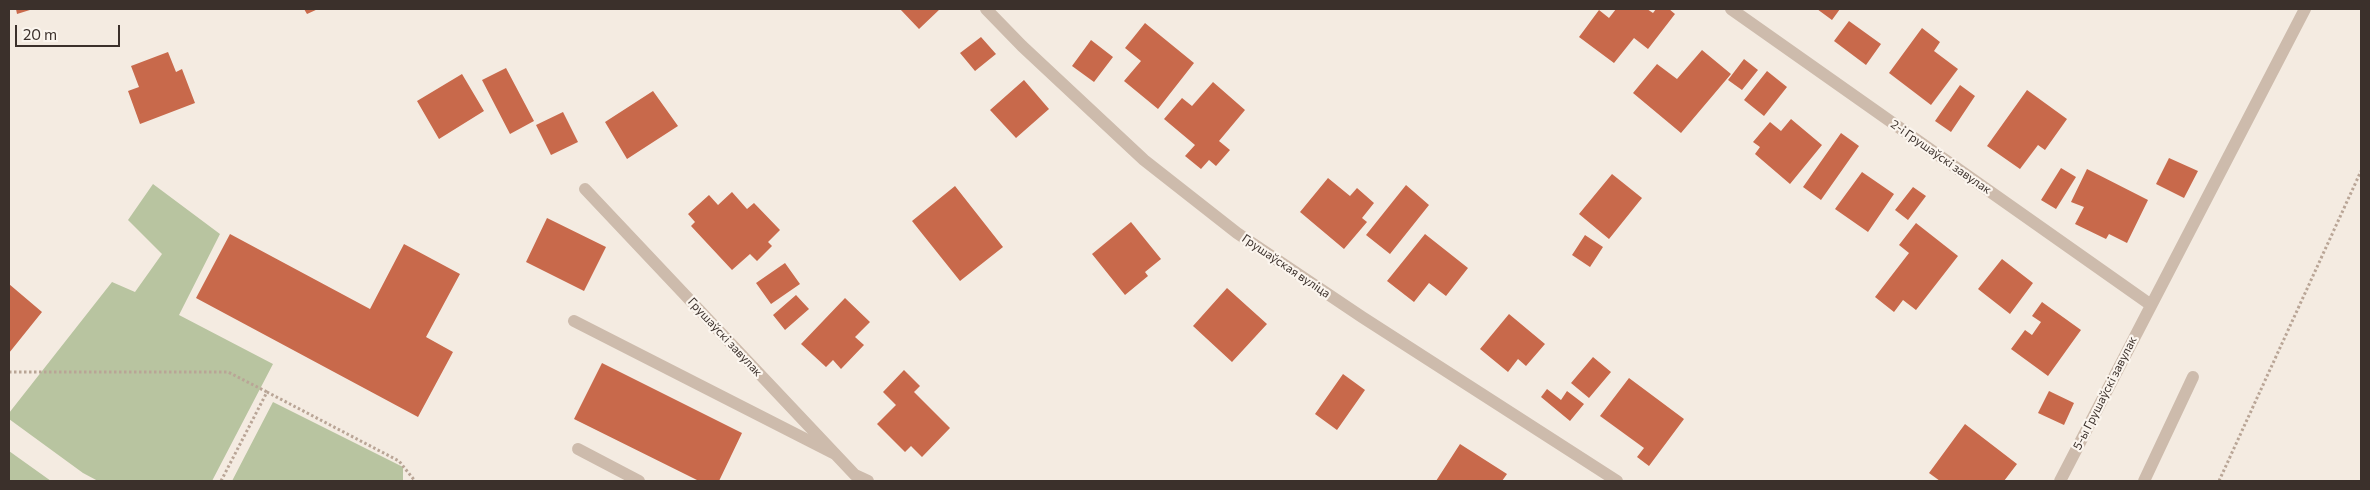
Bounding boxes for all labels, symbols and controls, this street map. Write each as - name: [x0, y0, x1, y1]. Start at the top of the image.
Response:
- scale bar: [18, 15, 122, 47]
- text: 20 m: [23, 25, 57, 43]
- street label: 2-і Грушаўскі завулак: [1888, 117, 1994, 197]
- street label: Грушаўская вуліца: [1239, 231, 1333, 301]
- street label: Грушаўскі завулак: [685, 295, 765, 379]
- street label: 5-ы Грушаўскі завулак: [2070, 334, 2140, 452]

